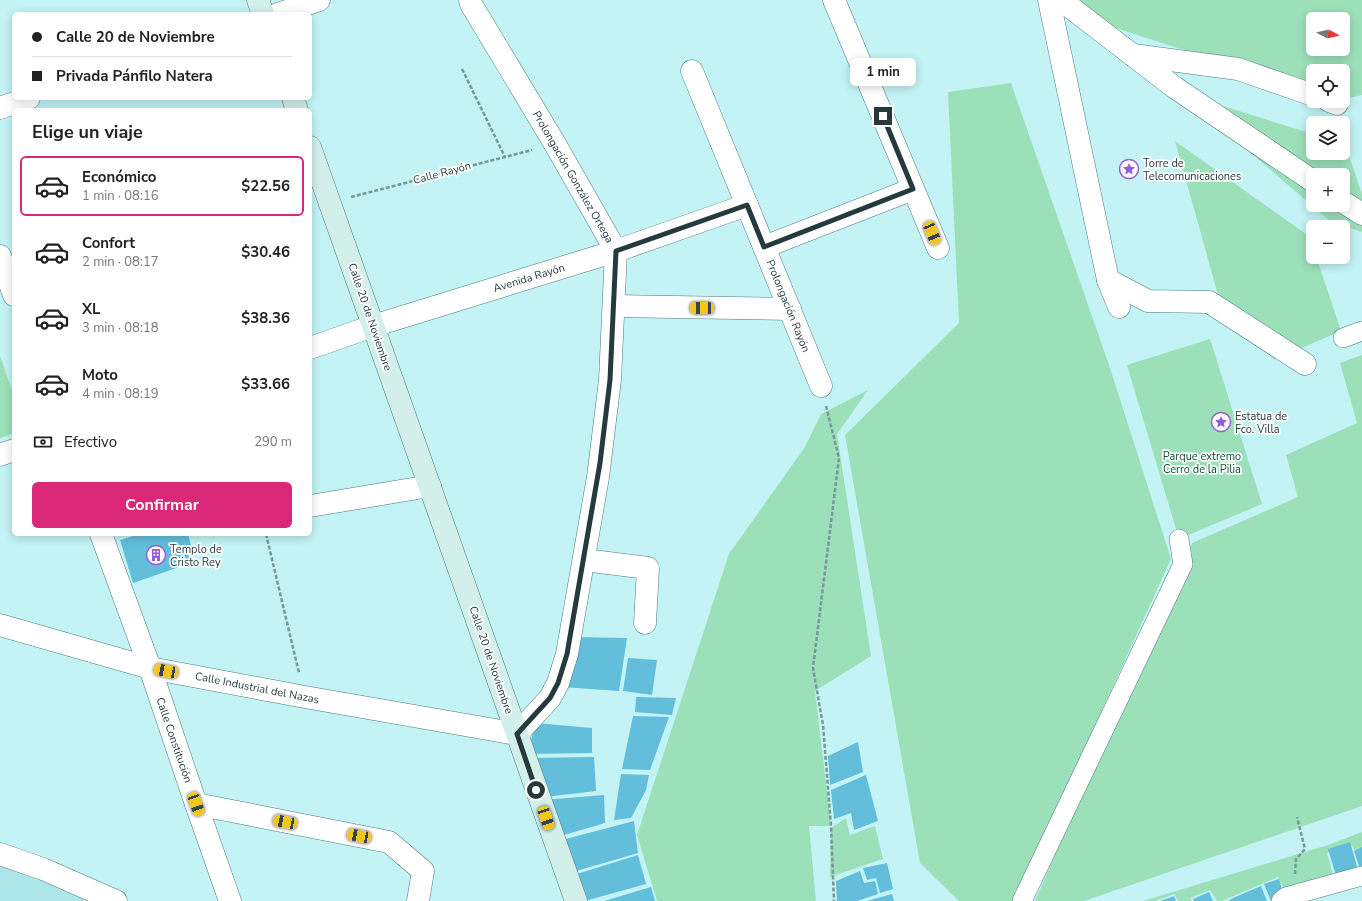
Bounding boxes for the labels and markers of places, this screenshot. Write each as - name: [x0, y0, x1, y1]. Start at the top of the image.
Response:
- place label: Torre de Telecomunicaciones: [1143, 156, 1241, 184]
- place icon: Torre de Telecomunicaciones: [1118, 158, 1140, 180]
- place label: Estatua de Fco. Villa: [1235, 409, 1287, 437]
- place icon: Estatua de Fco. Villa: [1210, 411, 1232, 433]
- place label: Templo de Cristo Rey: [170, 542, 222, 570]
- building icon: Templo de Cristo Rey: [145, 544, 167, 566]

